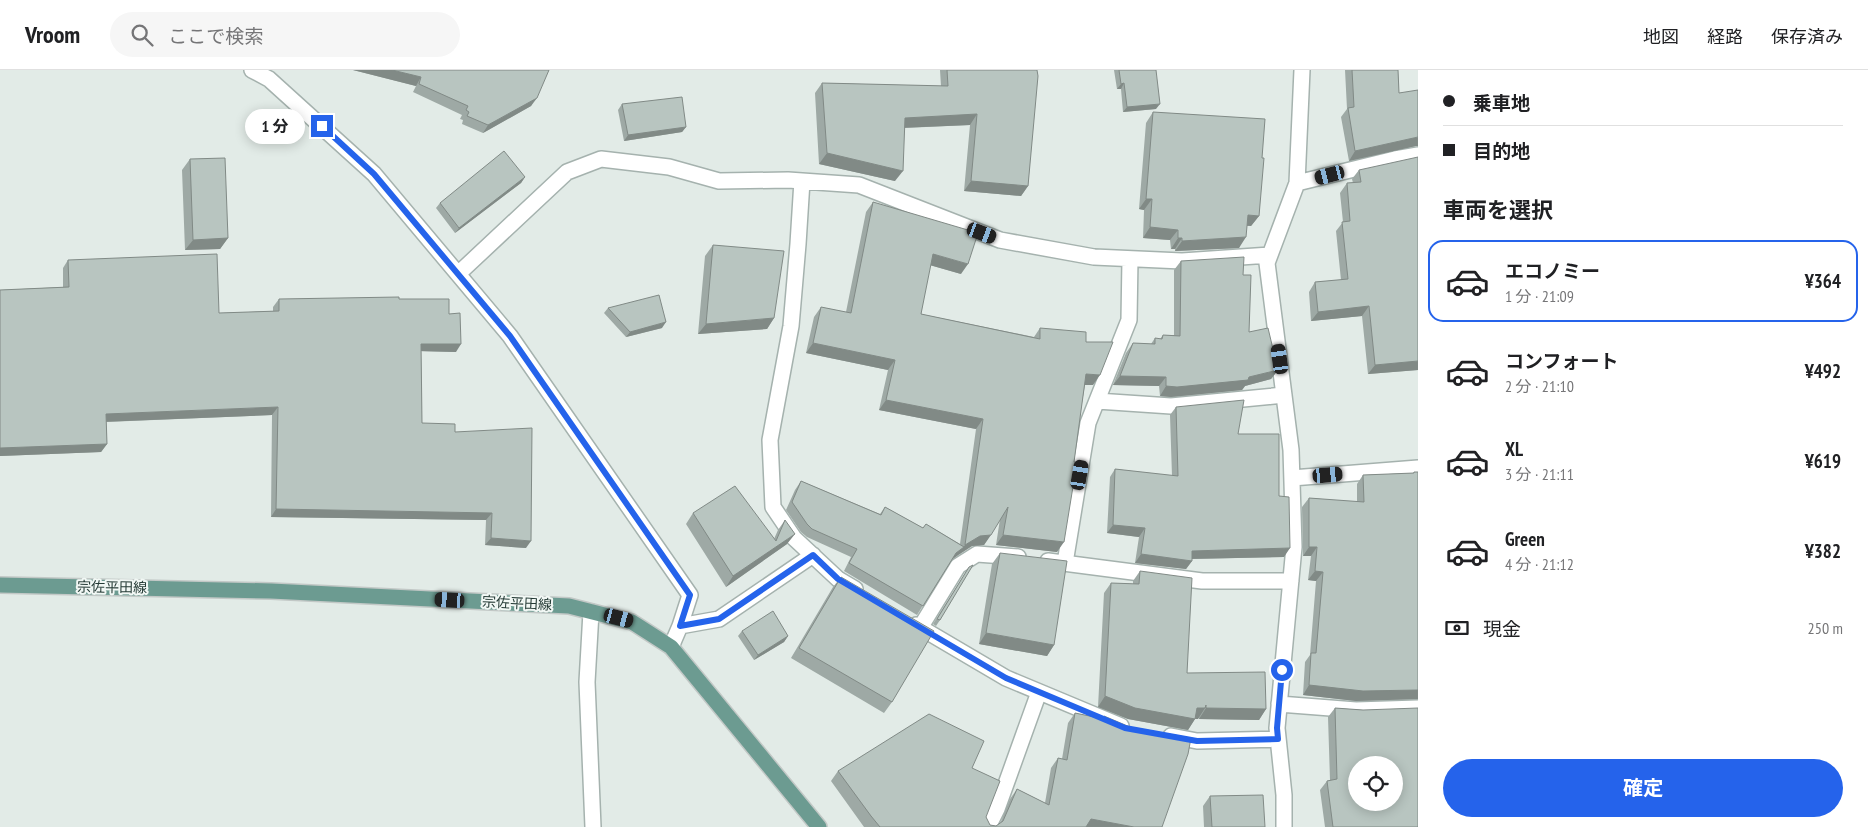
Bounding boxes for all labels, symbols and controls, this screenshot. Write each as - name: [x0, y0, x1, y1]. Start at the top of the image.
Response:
- search box: [110, 12, 460, 57]
- text: Vroom: [25, 19, 80, 50]
- icon: search: [128, 21, 156, 49]
- text: ここで検索: [168, 24, 263, 48]
- text: 地図: [1643, 25, 1679, 48]
- text: 経路: [1707, 25, 1743, 48]
- text: 保存済み: [1771, 25, 1843, 48]
- text: 乗車地: [1473, 91, 1530, 115]
- callout: 1 分: [245, 108, 304, 144]
- route end: [311, 115, 333, 137]
- text: 1 分: [262, 116, 288, 136]
- text: 目的地: [1473, 139, 1530, 163]
- car: [1313, 164, 1346, 186]
- text: 車両を選択: [1443, 196, 1553, 224]
- car: [965, 221, 998, 245]
- icon: car: [1445, 259, 1490, 304]
- text: エコノミー: [1505, 259, 1600, 283]
- text: ¥364: [1805, 269, 1841, 293]
- text: 1 分 · 21:09: [1505, 286, 1574, 306]
- car: [1270, 343, 1289, 375]
- icon: car: [1445, 349, 1490, 394]
- text: コンフォート: [1505, 349, 1618, 373]
- text: ¥492: [1805, 359, 1841, 383]
- text: 2 分 · 21:10: [1505, 376, 1574, 396]
- text: XL: [1505, 437, 1523, 461]
- icon: car: [1445, 439, 1490, 484]
- text: ¥619: [1805, 449, 1841, 473]
- car: [1070, 459, 1089, 491]
- text: 3 分 · 21:11: [1505, 464, 1574, 484]
- car: [1312, 466, 1343, 484]
- text: Green: [1505, 527, 1545, 551]
- icon: car: [1445, 529, 1490, 574]
- text: ¥382: [1805, 539, 1841, 563]
- text: 4 分 · 21:12: [1505, 554, 1574, 574]
- street label: 宗佐平田線: [77, 577, 147, 597]
- car: [434, 592, 465, 608]
- street label: 宗佐平田線: [482, 592, 552, 614]
- car: [602, 607, 635, 629]
- icon: cash: [1443, 614, 1471, 642]
- text: 現金: [1483, 617, 1521, 641]
- text: 250 m: [1808, 618, 1843, 638]
- route start: [1271, 659, 1293, 681]
- map controls: [1348, 756, 1403, 811]
- button: locate: [1348, 756, 1403, 811]
- button: 確定: [1443, 759, 1843, 817]

